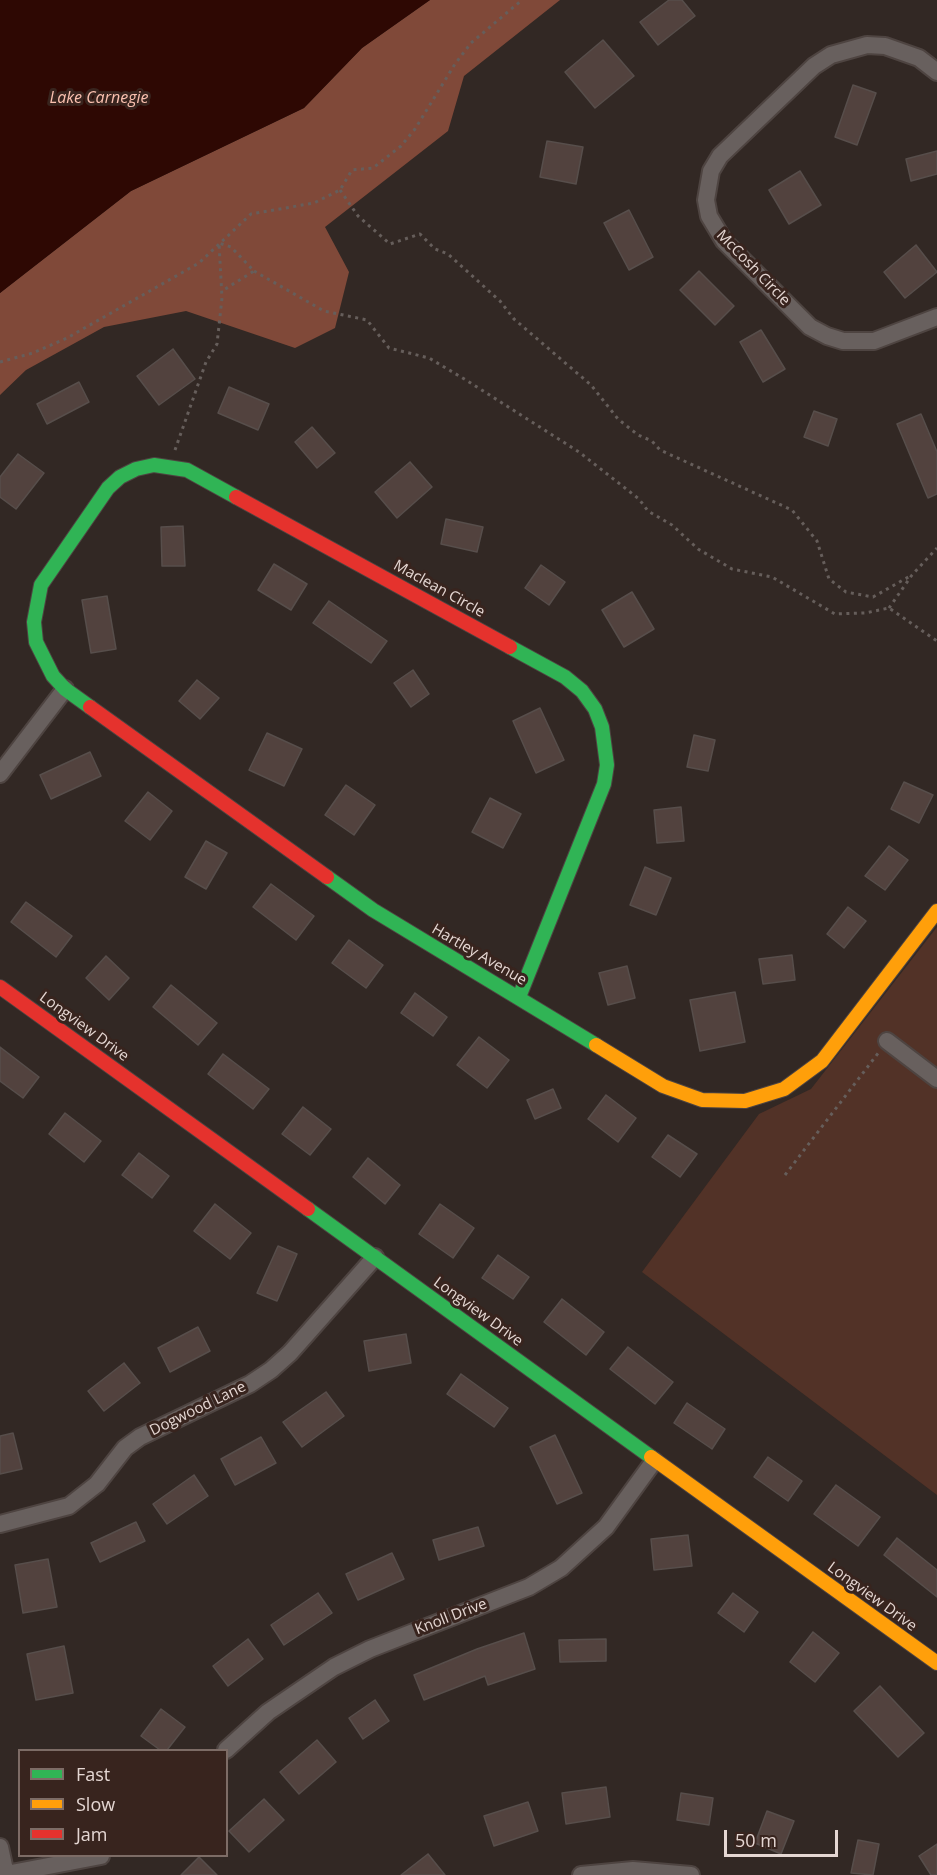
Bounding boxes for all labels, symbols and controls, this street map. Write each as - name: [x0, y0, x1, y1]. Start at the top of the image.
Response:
- water label: Lake Carnegie: [50, 88, 148, 108]
- street label: McCosh Circle: [712, 226, 794, 310]
- street label: Maclean Circle: [390, 557, 488, 621]
- street label: Hartley Avenue: [428, 921, 530, 989]
- street label: Longview Drive: [36, 989, 132, 1065]
- street label: Longview Drive: [430, 1274, 526, 1350]
- street label: Dogwood Lane: [147, 1378, 249, 1440]
- street label: Longview Drive: [824, 1559, 920, 1635]
- street label: Knoll Drive: [412, 1595, 490, 1639]
- legend: [18, 1749, 228, 1857]
- text: Fast: [76, 1762, 110, 1786]
- text: Slow: [76, 1792, 115, 1816]
- scale bar: [727, 1818, 841, 1856]
- text: Jam: [76, 1822, 108, 1846]
- text: 50 m: [735, 1828, 777, 1852]

